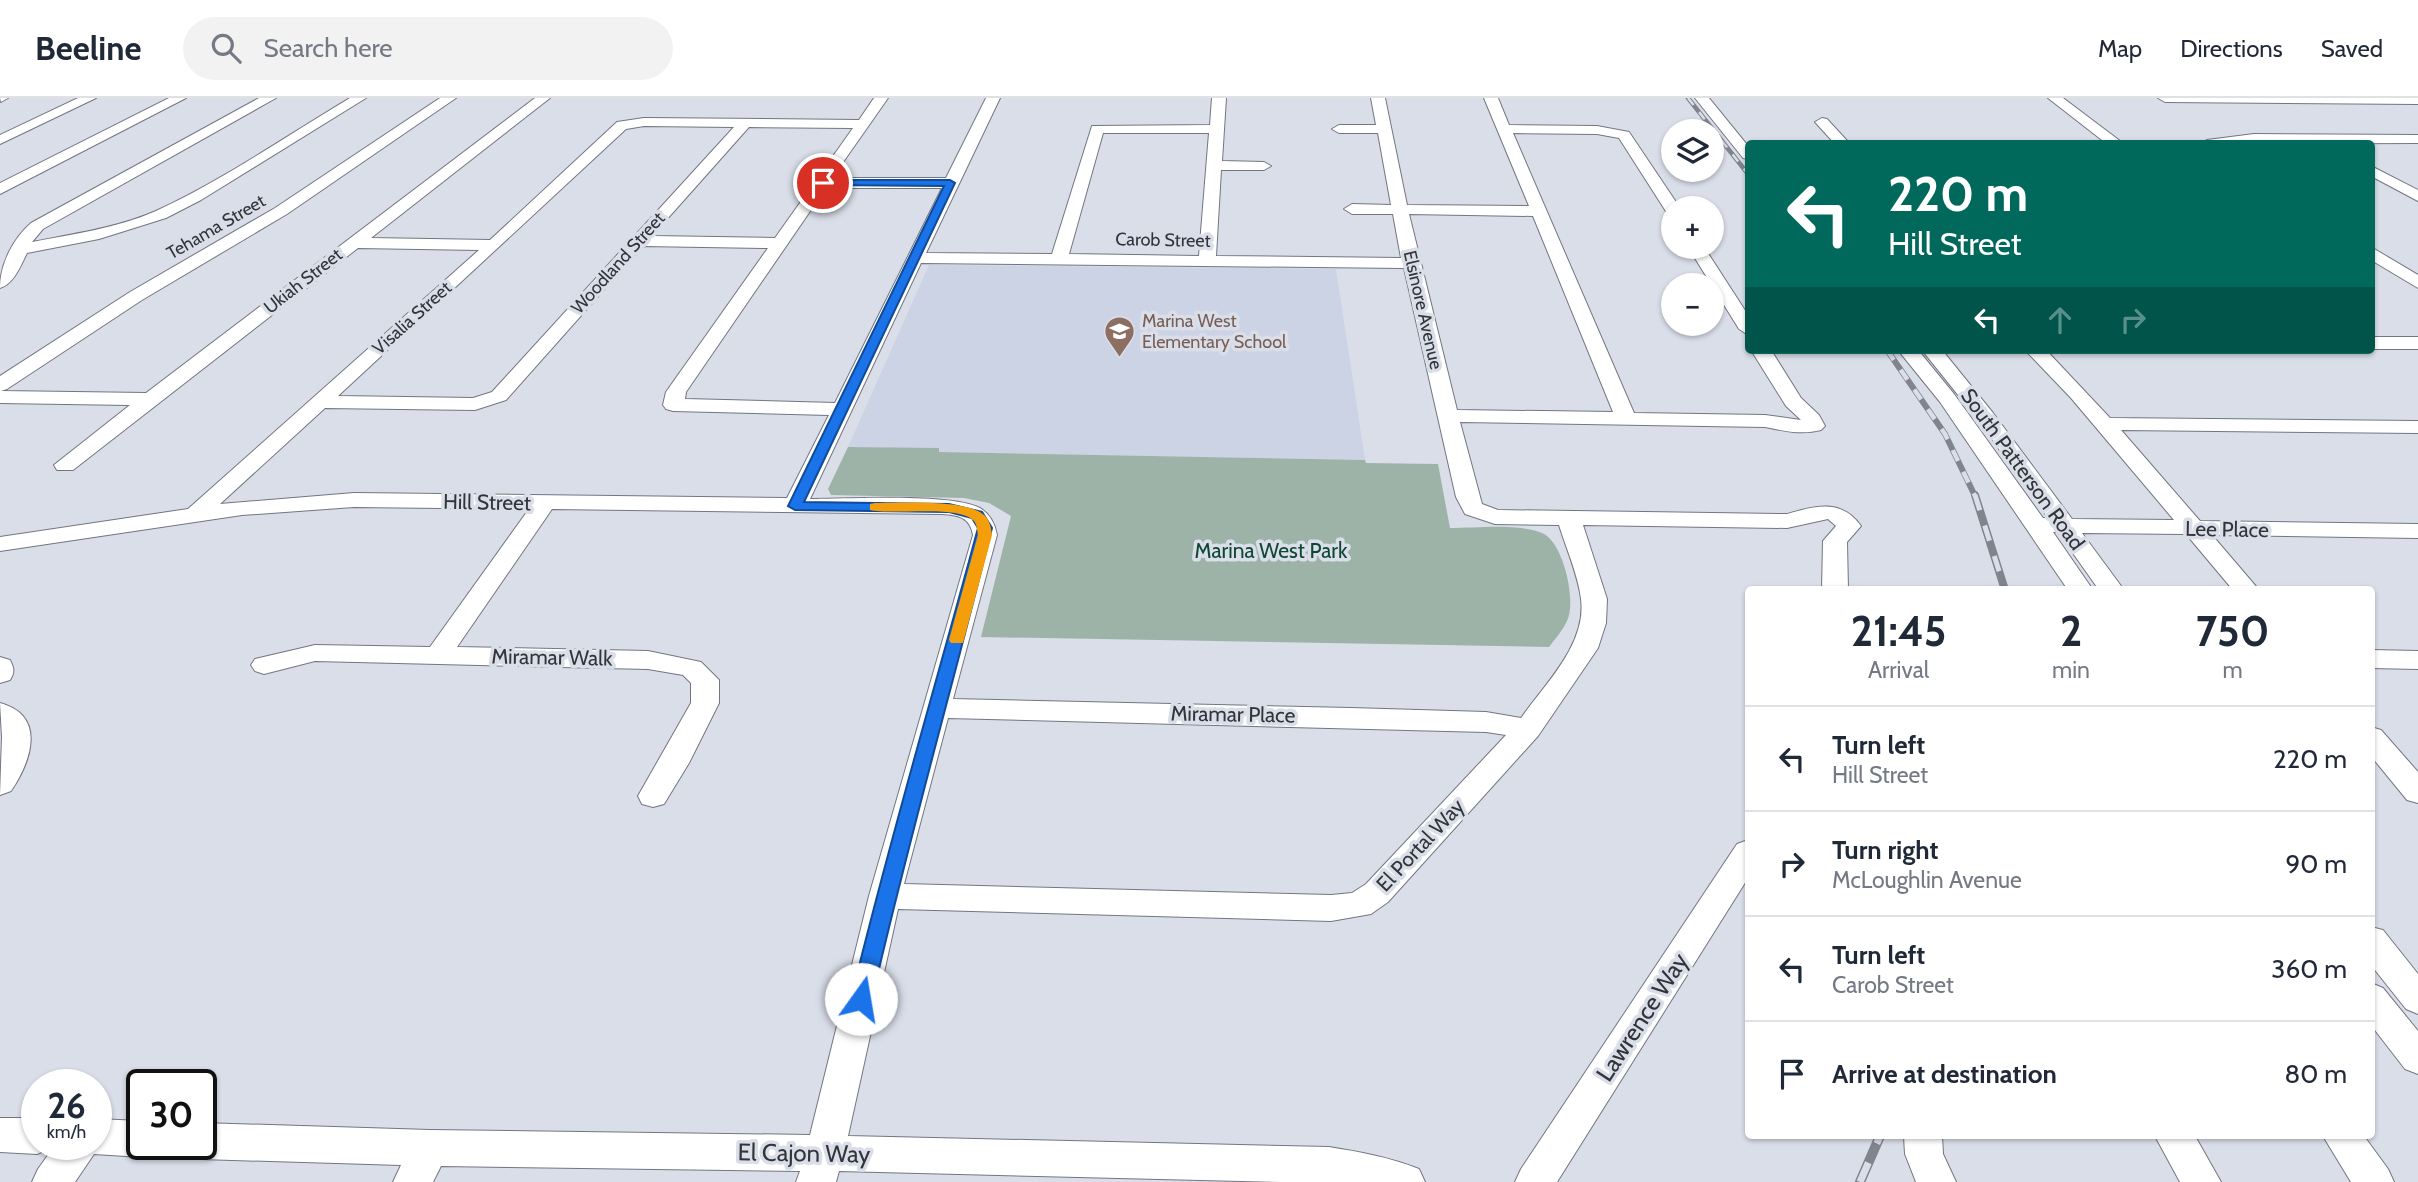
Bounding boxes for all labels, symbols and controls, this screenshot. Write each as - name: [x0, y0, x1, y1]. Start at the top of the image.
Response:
- search box: [183, 17, 673, 80]
- text: Beeline: [35, 28, 141, 68]
- icon: search: [207, 29, 245, 67]
- text: Search here: [263, 32, 393, 64]
- text: Map: [2098, 34, 2142, 63]
- text: Directions: [2180, 34, 2283, 63]
- text: Saved: [2321, 34, 2383, 63]
- map controls: [1661, 119, 1724, 336]
- button: layers: [1661, 119, 1724, 182]
- pin: [793, 153, 853, 213]
- icon: arrive: [804, 164, 842, 202]
- text: 220 m: [1888, 164, 2028, 223]
- icon: left: [1773, 168, 1864, 259]
- street label: Tehama Street: [163, 190, 269, 264]
- button: +: [1661, 196, 1724, 259]
- street label: Woodland Street: [567, 208, 669, 318]
- text: Hill Street: [1888, 224, 2022, 263]
- street label: Carob Street: [1115, 228, 1211, 252]
- street label: Ukiah Street: [259, 244, 347, 318]
- street label: Elsinore Avenue: [1399, 248, 1447, 372]
- button: −: [1661, 273, 1724, 336]
- street label: Visalia Street: [368, 277, 456, 359]
- icon: left: [1968, 301, 2006, 339]
- icon: ahead: [2041, 301, 2079, 339]
- icon: right: [2114, 301, 2152, 339]
- place label: Marina West Elementary School: [1142, 310, 1287, 353]
- school or university icon: Marina West Elementary School: [1102, 314, 1136, 358]
- street label: South Patterson Road: [1956, 383, 2090, 555]
- street label: Hill Street: [443, 489, 531, 515]
- street label: Lee Place: [2185, 516, 2269, 542]
- park label: Marina West Park: [1195, 538, 1348, 563]
- text: 21:45: [1851, 605, 1946, 657]
- text: 2: [2060, 605, 2082, 657]
- text: 750: [2196, 605, 2269, 657]
- street label: Miramar Walk: [491, 643, 613, 671]
- text: Arrival: [1868, 656, 1929, 684]
- text: min: [2052, 656, 2090, 684]
- text: m: [2222, 656, 2243, 684]
- street label: Miramar Place: [1170, 700, 1296, 728]
- text: Turn left: [1832, 729, 1925, 761]
- icon: left: [1773, 740, 1811, 778]
- text: 220 m: [2273, 743, 2347, 775]
- text: Hill Street: [1832, 761, 1928, 789]
- street label: El Portal Way: [1371, 793, 1469, 896]
- text: Turn right: [1832, 834, 1938, 866]
- icon: right: [1773, 845, 1811, 883]
- text: 90 m: [2285, 848, 2347, 880]
- text: McLoughlin Avenue: [1832, 866, 2022, 894]
- text: Turn left: [1832, 939, 1925, 971]
- street label: Lawrence Way: [1590, 947, 1694, 1087]
- icon: left: [1773, 950, 1811, 988]
- text: 360 m: [2271, 953, 2347, 985]
- position arrow: [824, 962, 898, 1036]
- text: Carob Street: [1832, 971, 1954, 999]
- icon: arrive: [1773, 1055, 1811, 1093]
- text: Arrive at destination: [1832, 1058, 2057, 1090]
- text: 80 m: [2284, 1058, 2347, 1090]
- speed limit sign: 30: [126, 1069, 217, 1160]
- text: 26: [47, 1084, 86, 1127]
- text: km/h: [47, 1121, 86, 1143]
- street label: El Cajon Way: [737, 1137, 871, 1169]

